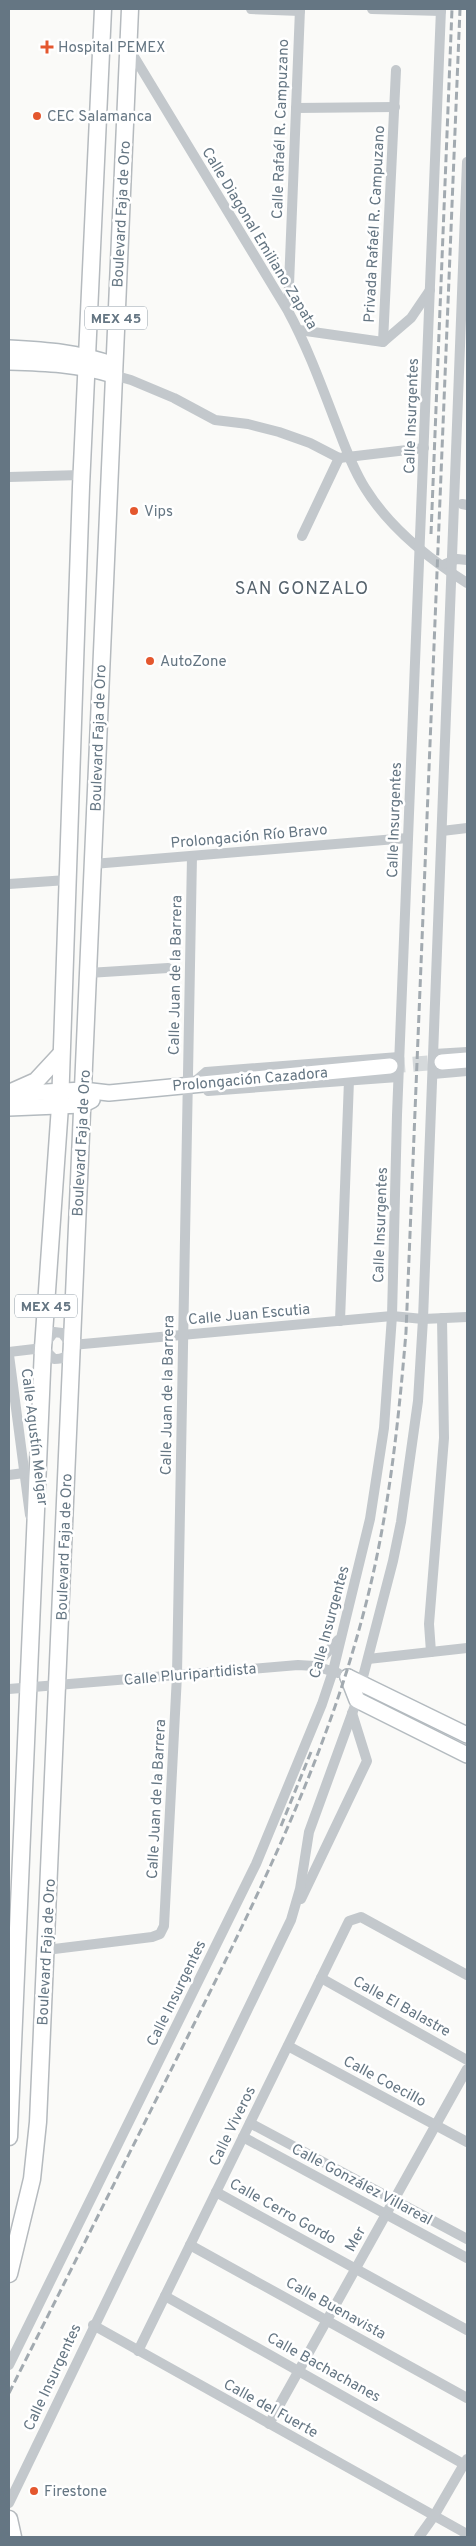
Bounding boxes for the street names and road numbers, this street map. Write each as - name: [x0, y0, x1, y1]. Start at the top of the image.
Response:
- street label: Calle Rafaél R. Campuzano: [269, 39, 294, 219]
- street label: Privada Rafaél R. Campuzano: [361, 125, 390, 323]
- street label: Boulevard Faja de Oro: [109, 140, 136, 288]
- street label: Calle Diagonal Emiliano Zapata: [197, 144, 321, 333]
- road number: MEX 45: [85, 306, 147, 330]
- street label: Calle Insurgentes: [401, 358, 424, 474]
- street label: Boulevard Faja de Oro: [87, 664, 112, 812]
- street label: Calle Insurgentes: [384, 762, 407, 878]
- street label: Prolongación Río Bravo: [170, 821, 328, 854]
- street label: Calle Juan de la Barrera: [166, 895, 187, 1055]
- street label: Prolongación Cazadora: [172, 1064, 329, 1097]
- street label: Boulevard Faja de Oro: [69, 1069, 96, 1217]
- street label: Calle Insurgentes: [370, 1167, 393, 1283]
- road number: MEX 45: [15, 1294, 77, 1318]
- street label: Calle Juan Escutia: [187, 1301, 311, 1330]
- street label: Calle Juan de la Barrera: [158, 1315, 179, 1475]
- street label: Calle Agustín Melgar: [16, 1367, 51, 1507]
- street label: Boulevard Faja de Oro: [53, 1473, 78, 1621]
- street label: Calle Insurgentes: [306, 1564, 355, 1681]
- street label: Calle Pluripartidista: [123, 1660, 257, 1691]
- street label: Calle Juan de la Barrera: [144, 1719, 171, 1880]
- street label: Boulevard Faja de Oro: [34, 1878, 61, 2026]
- street label: Calle Insurgentes: [143, 1937, 211, 2050]
- street label: Calle El Balastre: [349, 1973, 453, 2042]
- street label: Calle Coecillo: [340, 2052, 429, 2112]
- street label: Calle Viveros: [206, 2084, 261, 2170]
- street label: Calle González Villareal: [288, 2140, 435, 2231]
- street label: Calle Cerro Gordo: [226, 2175, 339, 2249]
- street label: Mer: [342, 2224, 371, 2256]
- street label: Calle Buenavista: [282, 2274, 389, 2345]
- street label: Calle Insurgentes: [20, 2321, 86, 2434]
- street label: Calle Bachachanes: [263, 2329, 383, 2407]
- street label: Calle del Fuerte: [220, 2376, 321, 2443]

